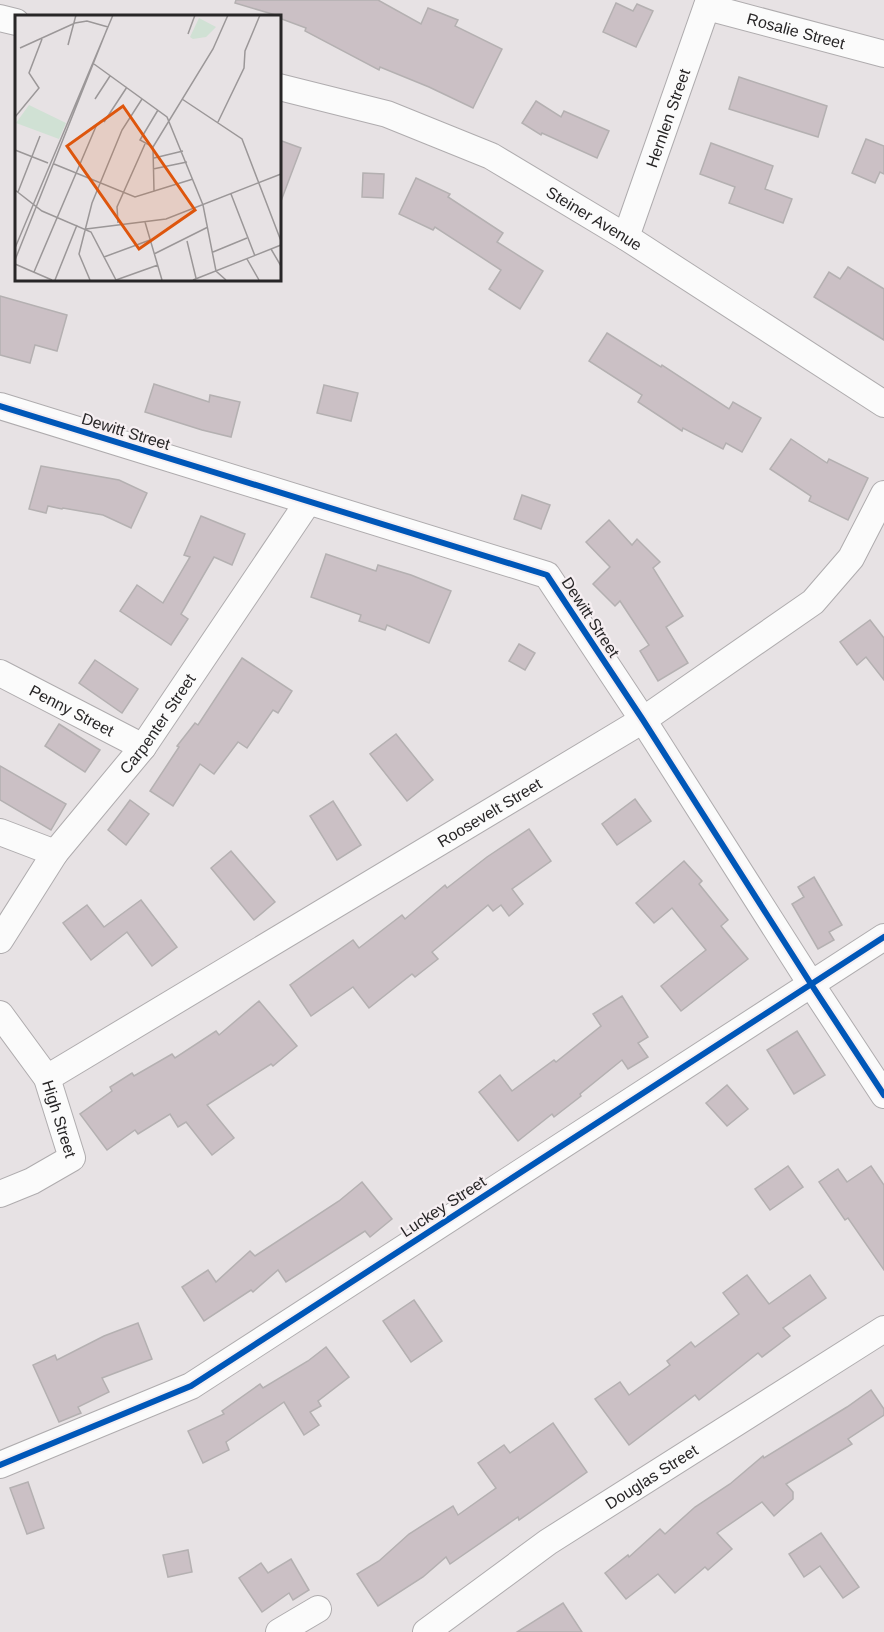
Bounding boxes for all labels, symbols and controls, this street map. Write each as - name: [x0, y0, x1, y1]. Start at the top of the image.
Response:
- street label: Rosalie Street: [745, 10, 847, 52]
- inset map: [15, 15, 280, 280]
- street label: Hernlen Street: [643, 66, 693, 170]
- street label: Steiner Avenue: [543, 183, 645, 254]
- street label: Dewitt Street: [80, 410, 173, 453]
- street label: Dewitt Street: [559, 574, 623, 661]
- street label: Carpenter Street: [116, 670, 199, 777]
- street label: Penny Street: [27, 682, 117, 740]
- street label: Roosevelt Street: [434, 775, 545, 850]
- street label: High Street: [39, 1078, 79, 1160]
- street label: Luckey Street: [398, 1172, 489, 1240]
- street label: Douglas Street: [602, 1441, 701, 1512]

